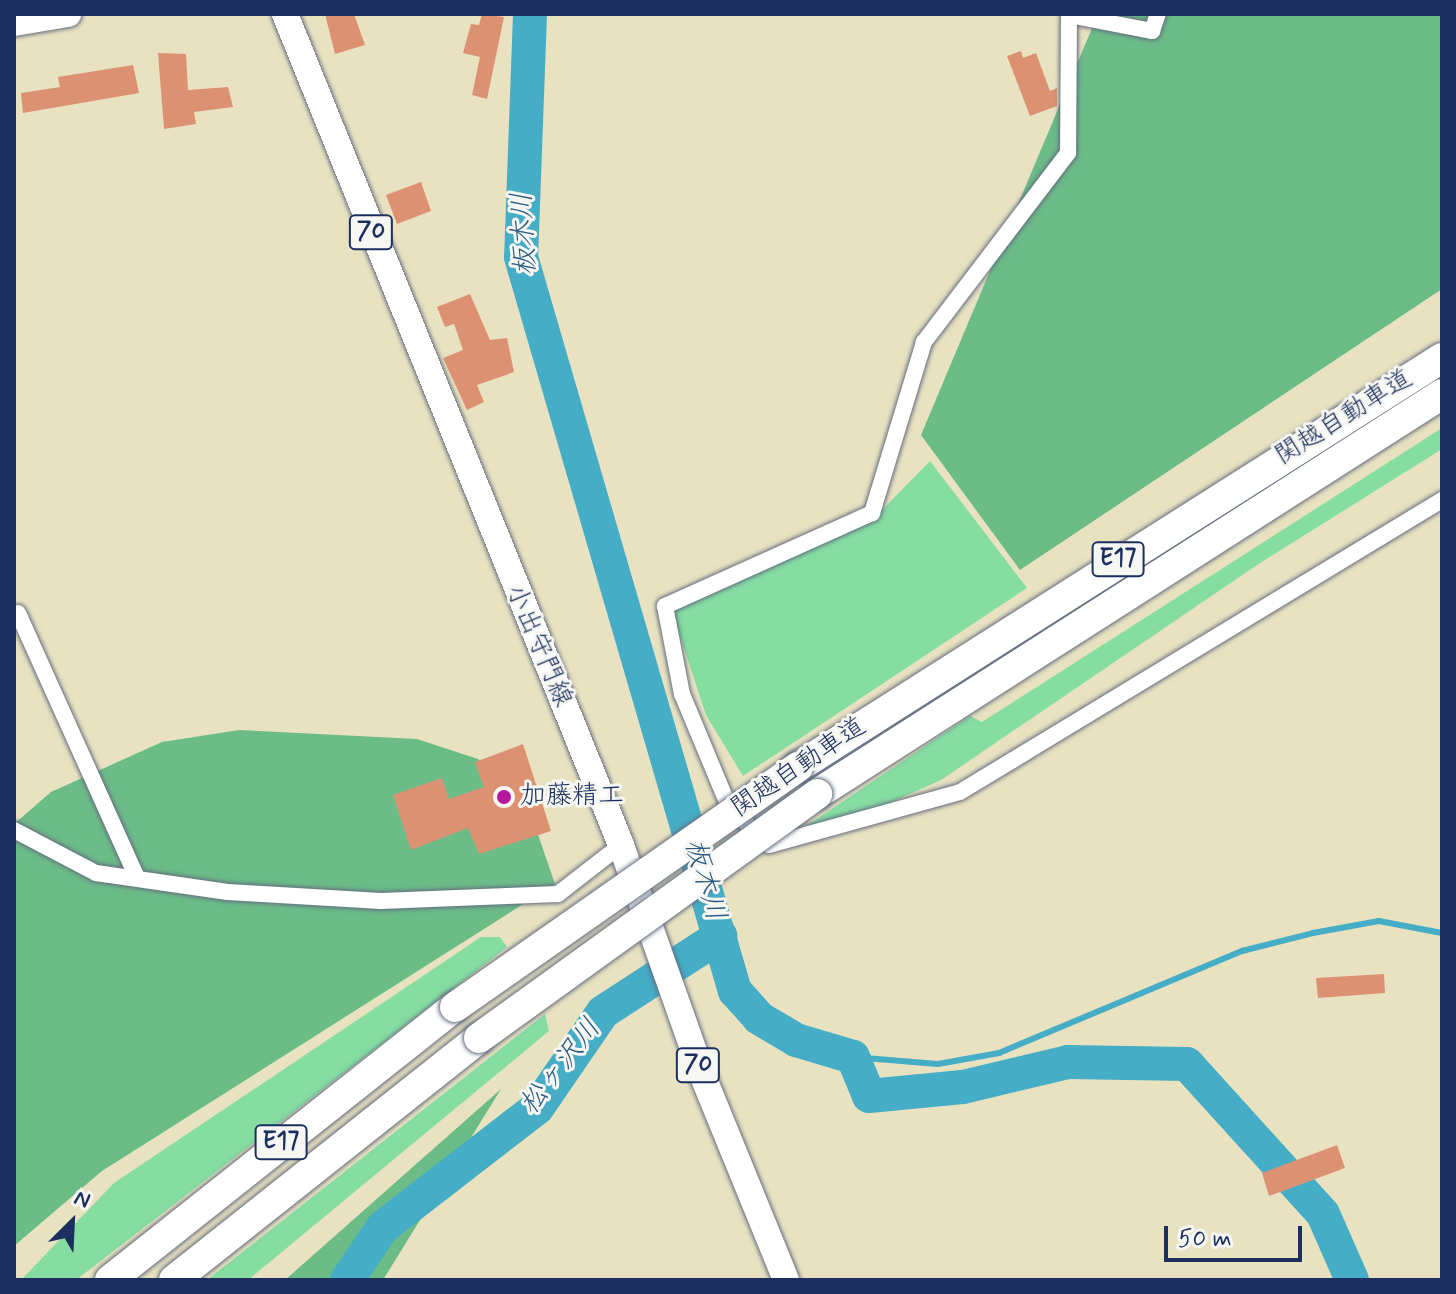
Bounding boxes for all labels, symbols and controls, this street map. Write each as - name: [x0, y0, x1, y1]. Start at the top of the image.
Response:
- water label: 板木川: [506, 191, 544, 277]
- road number: 70: [347, 212, 395, 252]
- street label: 関越自動車道: [1270, 363, 1418, 473]
- road number: E17: [1090, 539, 1146, 579]
- street label: 小出守門線: [498, 580, 578, 712]
- street label: 関越自動車道: [726, 711, 872, 825]
- place label: 加藤精工: [520, 781, 624, 813]
- marker: 加藤精工: [495, 788, 513, 806]
- water label: 板木川: [676, 835, 732, 925]
- water label: 松ヶ沢川: [513, 1013, 609, 1121]
- road number: 70: [674, 1045, 722, 1085]
- road number: E17: [253, 1122, 309, 1162]
- north arrow: [32, 1182, 112, 1262]
- text: N: [69, 1184, 94, 1216]
- scale bar: [1168, 1210, 1306, 1260]
- text: 50 m: [1178, 1224, 1232, 1255]

